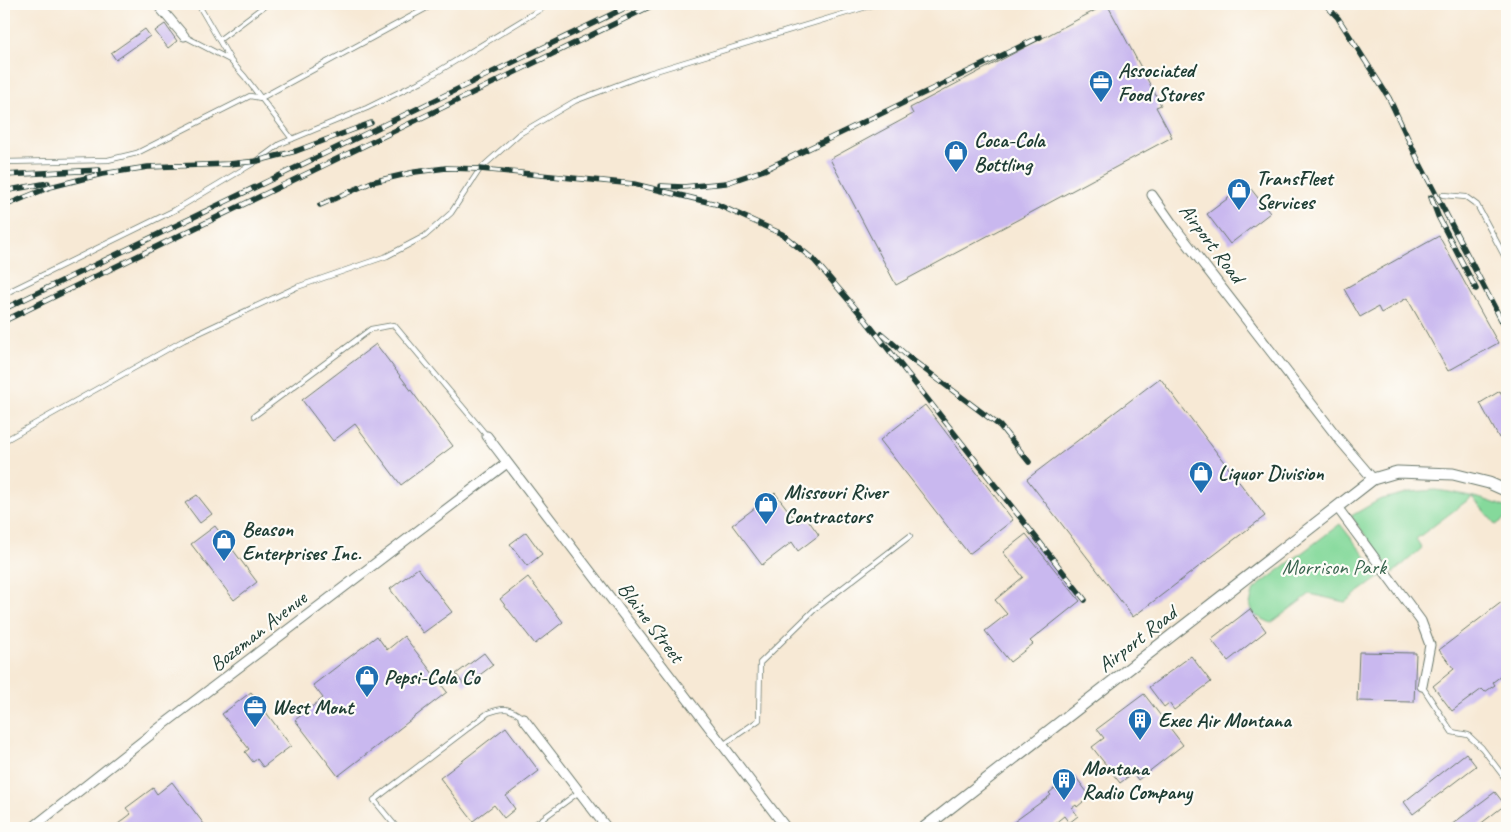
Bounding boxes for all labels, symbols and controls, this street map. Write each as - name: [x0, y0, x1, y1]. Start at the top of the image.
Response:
- place label: Associated Food Stores: [1118, 57, 1206, 107]
- office icon: Associated Food Stores: [1088, 69, 1114, 103]
- place label: Coca-Cola Bottling: [974, 127, 1046, 177]
- shop icon: Coca-Cola Bottling: [943, 139, 969, 173]
- place label: TransFleet Services: [1256, 165, 1335, 215]
- shop icon: TransFleet Services: [1226, 177, 1252, 211]
- street label: Airport Road: [1174, 198, 1253, 291]
- shop icon: Liquor Division: [1188, 460, 1214, 494]
- place label: Liquor Division: [1218, 460, 1324, 486]
- place label: Missouri River Contractors: [784, 479, 890, 529]
- shop icon: Missouri River Contractors: [753, 491, 779, 525]
- place label: Beason Enterprises Inc.: [242, 516, 362, 566]
- shop icon: Beason Enterprises Inc.: [211, 528, 237, 562]
- park label: Morrison Park: [1282, 554, 1387, 580]
- street label: Blaine Street: [612, 576, 691, 669]
- street label: Bozeman Avenue: [204, 584, 313, 677]
- street label: Airport Road: [1092, 598, 1185, 678]
- shop icon: Pepsi-Cola Co: [354, 664, 380, 698]
- place label: Pepsi-Cola Co: [384, 664, 481, 690]
- office icon: West Mont: [242, 694, 268, 728]
- place label: West Mont: [272, 694, 355, 720]
- building icon: Exec Air Montana: [1127, 707, 1153, 741]
- place label: Exec Air Montana: [1158, 707, 1292, 733]
- place label: Montana Radio Company: [1082, 755, 1194, 806]
- building icon: Montana Radio Company: [1051, 767, 1077, 801]

